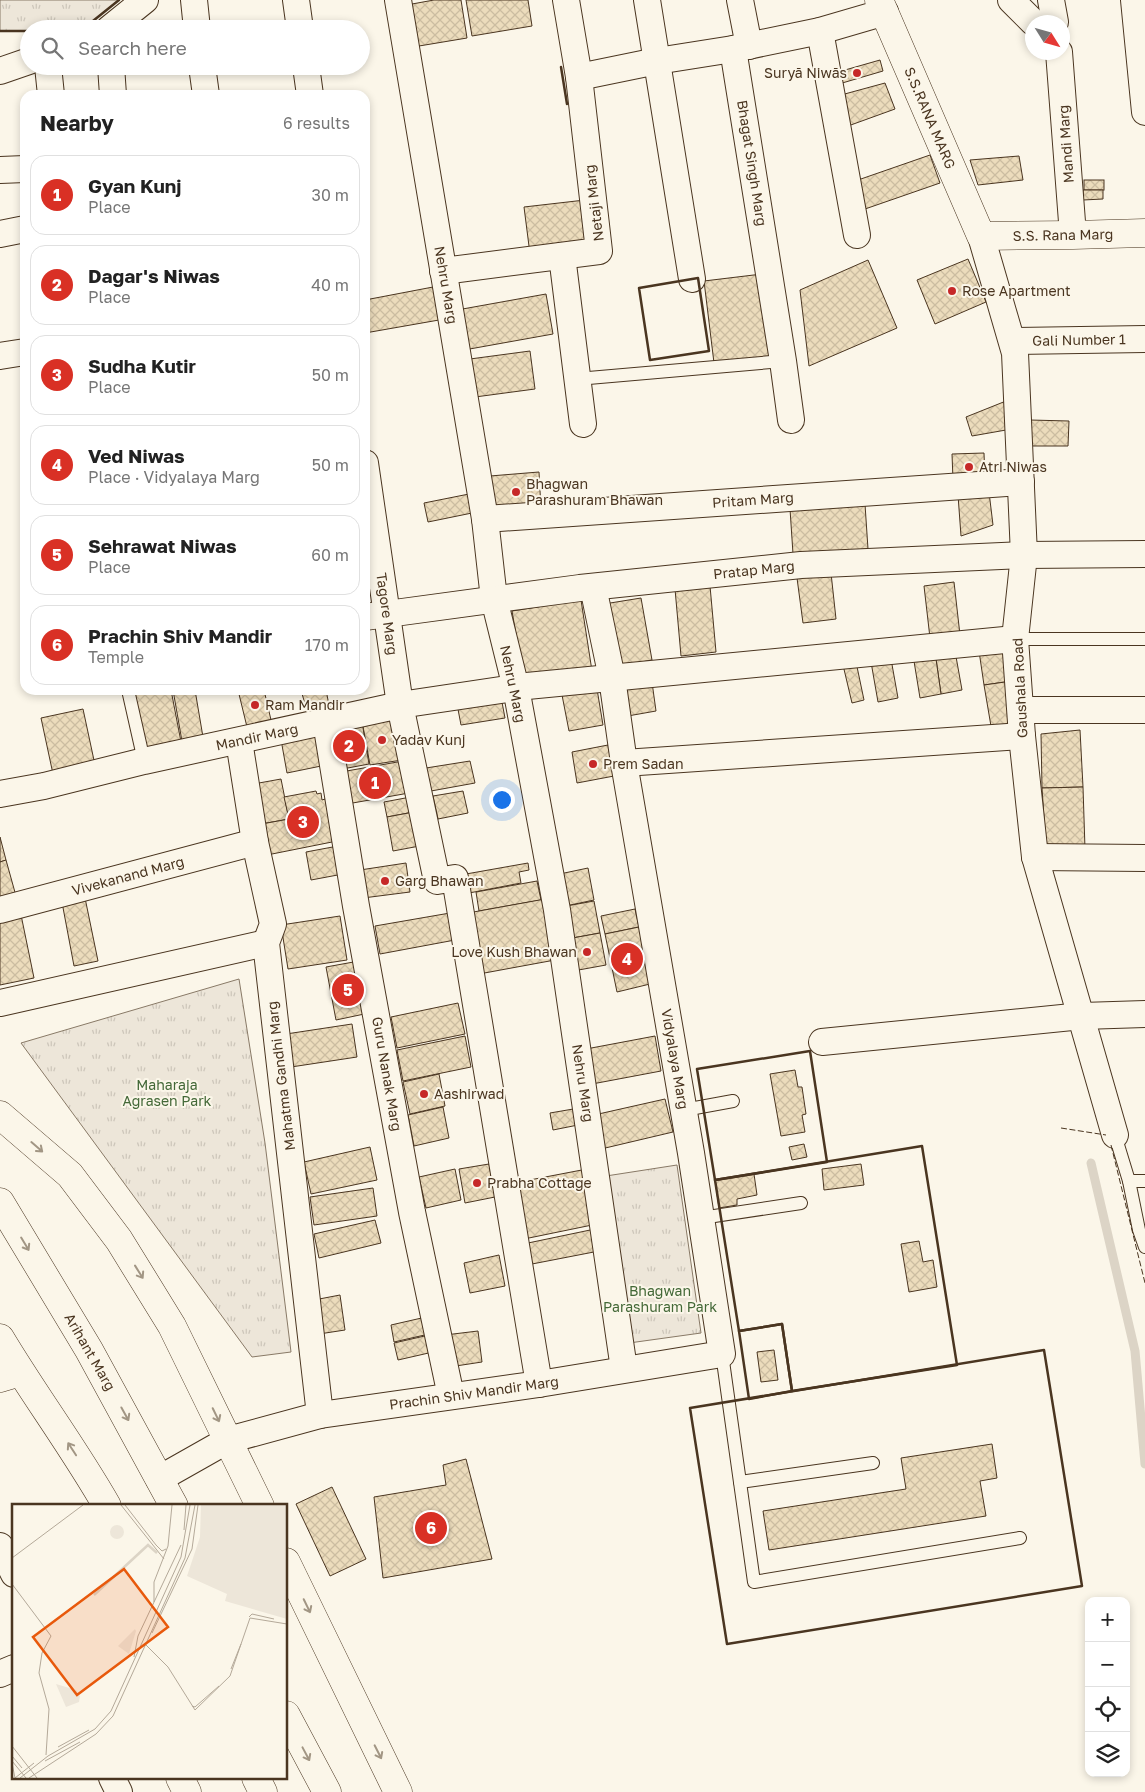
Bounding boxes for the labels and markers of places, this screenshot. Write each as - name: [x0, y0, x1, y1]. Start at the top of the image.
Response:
- place label: Suryā Niwās: [764, 64, 847, 81]
- marker: Suryā Niwās: [851, 67, 863, 79]
- place label: Rose Apartment: [962, 282, 1071, 299]
- marker: Rose Apartment: [946, 285, 958, 297]
- place label: Atri Niwas: [979, 458, 1047, 475]
- marker: Atri Niwas: [963, 461, 975, 473]
- place label: Bhagwan Parashuram Bhawan: [526, 475, 663, 508]
- marker: Bhagwan Parashuram Bhawan: [510, 486, 522, 498]
- place label: Ram Mandir: [265, 696, 345, 713]
- marker: Ram Mandir: [249, 699, 261, 711]
- pin: 2: [333, 727, 365, 765]
- place label: Yadav Kunj: [392, 731, 466, 748]
- marker: Yadav Kunj: [376, 734, 388, 746]
- place label: Prem Sadan: [603, 755, 684, 772]
- marker: Prem Sadan: [587, 758, 599, 770]
- pin: 1: [359, 764, 391, 802]
- pin: 3: [287, 803, 319, 841]
- place label: Garg Bhawan: [395, 872, 484, 889]
- marker: Garg Bhawan: [379, 875, 391, 887]
- pin: 4: [611, 940, 643, 978]
- place label: Love Kush Bhawan: [451, 943, 577, 960]
- marker: Love Kush Bhawan: [581, 946, 593, 958]
- pin: 5: [332, 971, 364, 1009]
- place label: Aashirwad: [434, 1085, 504, 1102]
- marker: Aashirwad: [418, 1088, 430, 1100]
- place label: Prabha Cottage: [487, 1174, 592, 1191]
- marker: Prabha Cottage: [471, 1177, 483, 1189]
- pin: 6: [415, 1509, 447, 1547]

